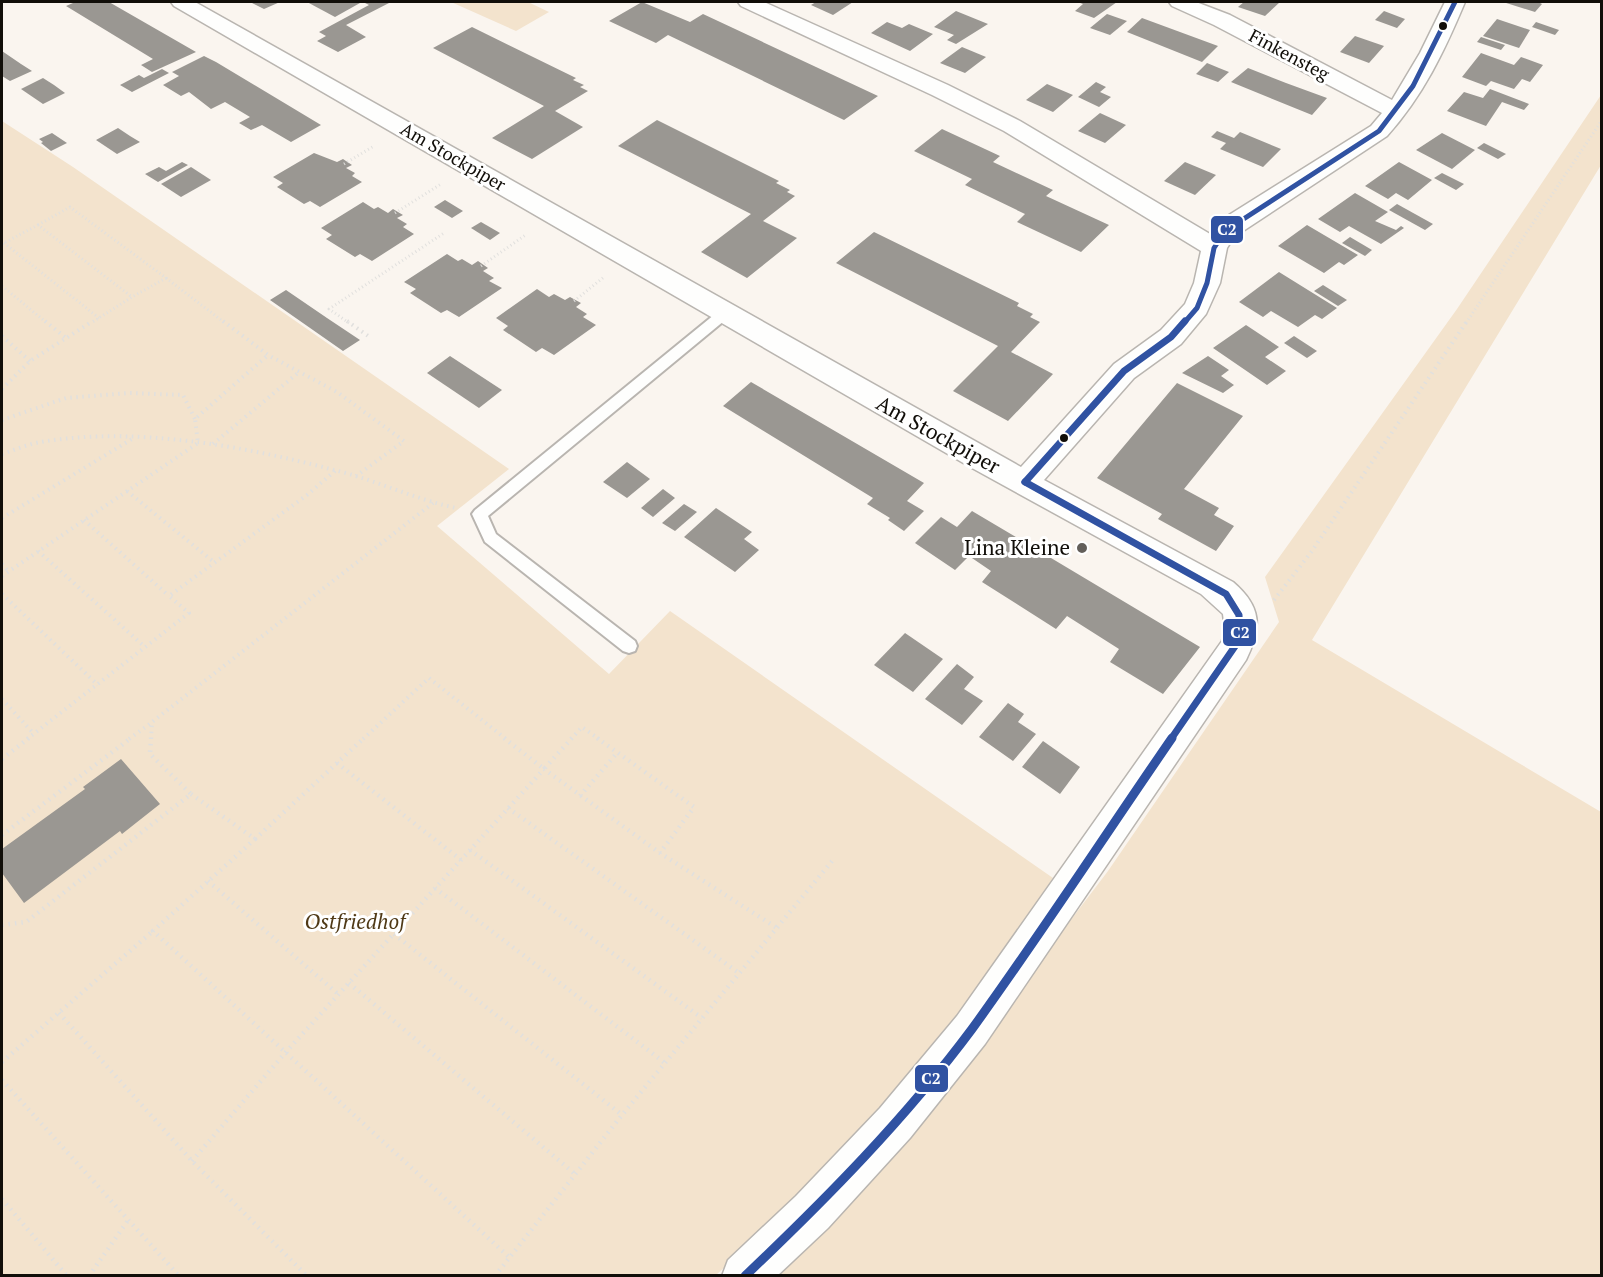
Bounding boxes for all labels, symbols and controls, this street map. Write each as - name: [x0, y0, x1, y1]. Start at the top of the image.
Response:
- unlabelled marker: [1437, 20, 1449, 32]
- street label: Finkensteg: [1245, 23, 1334, 86]
- street label: Am Stockpiper: [396, 116, 511, 196]
- line badge: C2: [1210, 215, 1244, 244]
- text: C2: [1217, 218, 1237, 240]
- street label: Am Stockpiper: [872, 389, 1005, 480]
- unlabelled marker: [1058, 432, 1070, 444]
- place label: Lina Kleine: [964, 533, 1070, 561]
- marker: Lina Kleine: [1075, 541, 1089, 555]
- line badge: C2: [1222, 618, 1257, 647]
- text: C2: [1230, 621, 1250, 643]
- park label: Ostfriedhof: [305, 907, 409, 935]
- line badge: C2: [914, 1064, 949, 1093]
- text: C2: [921, 1067, 941, 1089]

